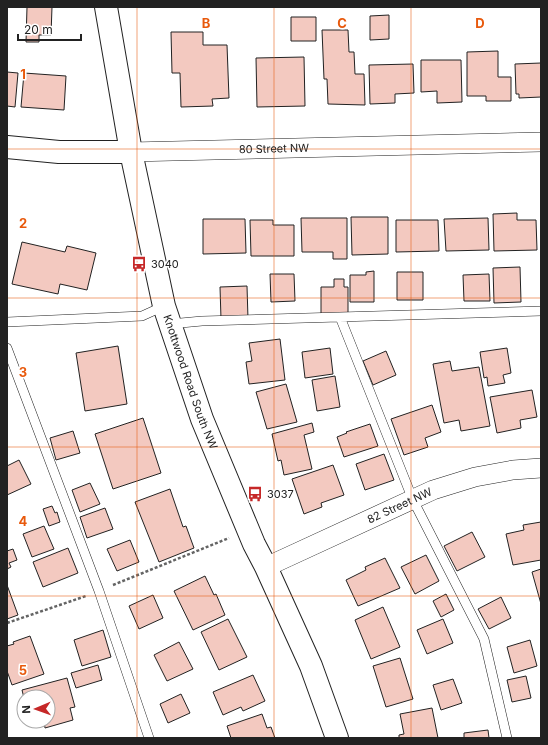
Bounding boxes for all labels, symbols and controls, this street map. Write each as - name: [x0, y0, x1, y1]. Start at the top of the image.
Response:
- text: B: [202, 15, 211, 31]
- text: C: [337, 15, 347, 31]
- text: D: [475, 15, 485, 31]
- scale bar: [18, 16, 81, 42]
- text: 20 m: [24, 22, 53, 37]
- text: 1: [20, 66, 26, 82]
- street label: 80 Street NW: [239, 141, 309, 156]
- text: 2: [19, 215, 27, 231]
- bus stop icon: 3040: [130, 255, 148, 273]
- place label: 3040: [151, 257, 179, 271]
- street label: Knottwood Road South NW: [160, 313, 221, 451]
- text: 3: [19, 364, 27, 380]
- street label: 82 Street NW: [365, 484, 434, 526]
- bus stop icon: 3037: [246, 485, 264, 503]
- place label: 3037: [267, 487, 294, 501]
- text: 4: [19, 513, 28, 529]
- text: 5: [19, 662, 27, 678]
- north arrow: [16, 689, 56, 729]
- text: N: [19, 705, 33, 714]

